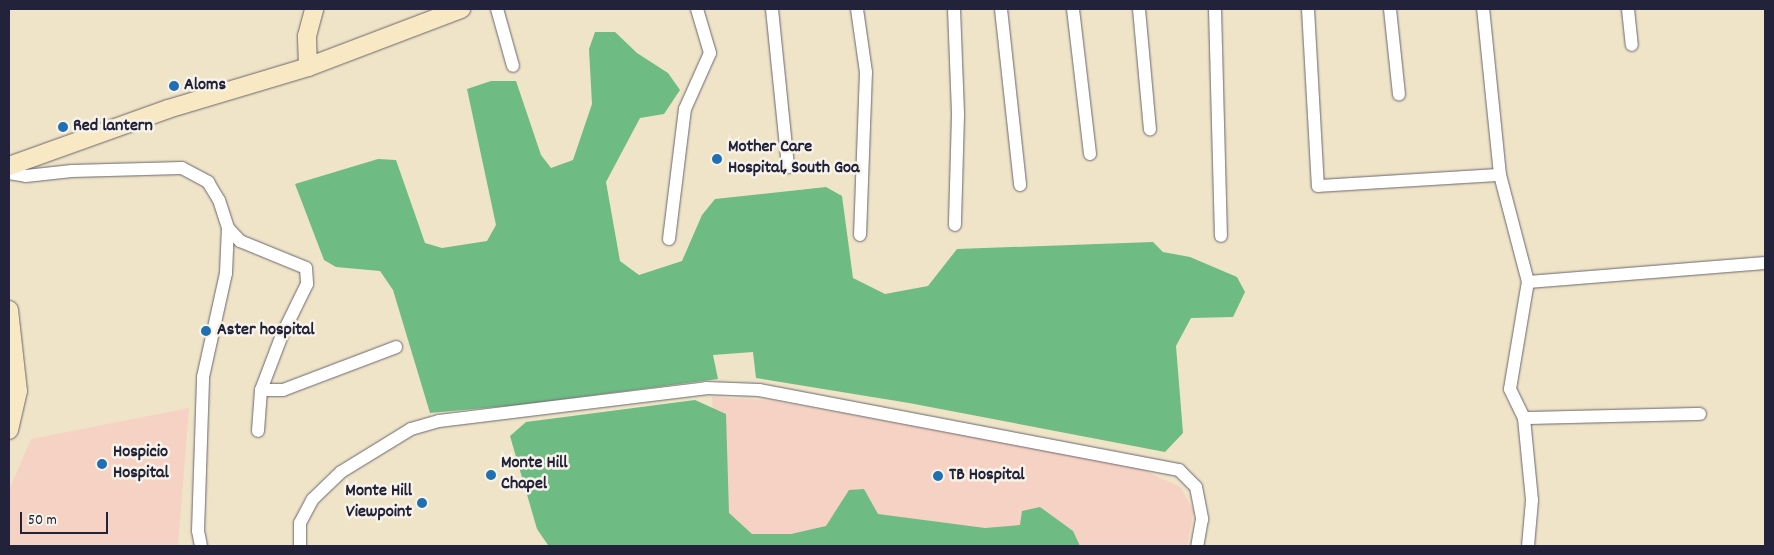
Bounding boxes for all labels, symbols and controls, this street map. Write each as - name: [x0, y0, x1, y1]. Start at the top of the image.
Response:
- place label: Aloms: [184, 75, 226, 97]
- marker: Aloms: [168, 80, 180, 92]
- place label: Red lantern: [73, 116, 153, 138]
- marker: Red lantern: [57, 121, 69, 133]
- place label: Mother Care Hospital, South Goa: [728, 138, 860, 180]
- marker: Mother Care Hospital, South Goa: [710, 152, 724, 166]
- place label: Aster hospital: [217, 320, 315, 342]
- marker: Aster hospital: [199, 324, 213, 338]
- place label: Hospicio Hospital: [113, 443, 169, 486]
- place label: Monte Hill Chapel: [501, 454, 568, 496]
- marker: Hospicio Hospital: [95, 457, 109, 471]
- place label: TB Hospital: [949, 465, 1025, 487]
- marker: Monte Hill Chapel: [485, 469, 497, 481]
- marker: TB Hospital: [931, 469, 945, 483]
- place label: Monte Hill Viewpoint: [345, 482, 412, 524]
- marker: Monte Hill Viewpoint: [416, 497, 428, 509]
- scale bar: [22, 502, 110, 534]
- text: 50 m: [28, 510, 57, 532]

